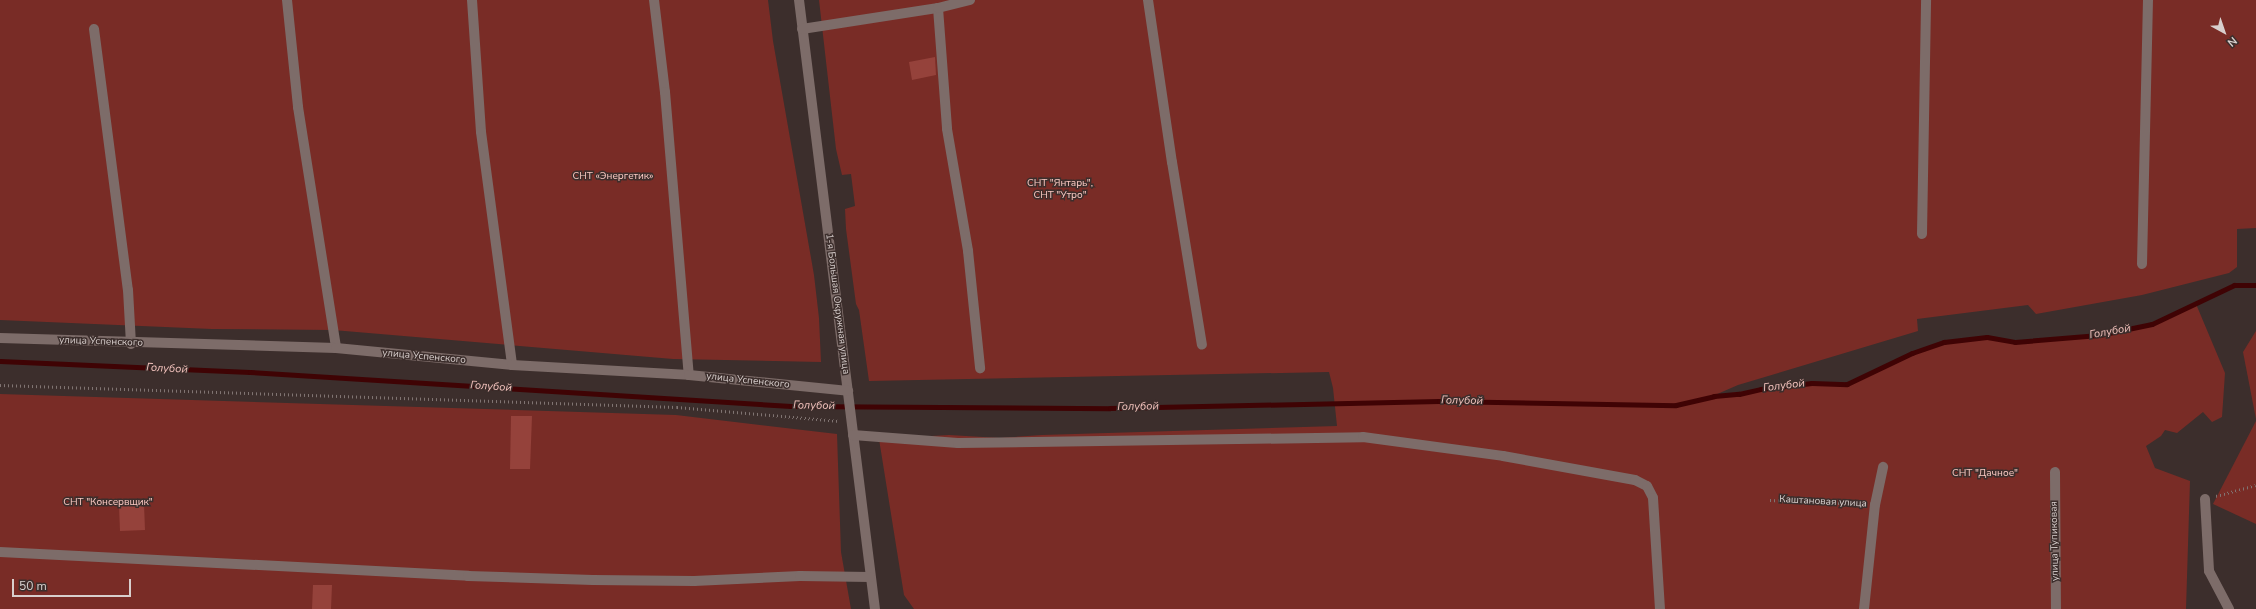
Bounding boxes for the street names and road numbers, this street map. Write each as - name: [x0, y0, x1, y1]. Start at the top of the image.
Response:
- street label: 1-я Большая Окружная улица: [822, 233, 852, 375]
- street label: улица Успенского: [59, 335, 143, 349]
- street label: улица Успенского: [382, 347, 466, 367]
- street label: улица Успенского: [706, 371, 790, 391]
- street label: Каштановая улица: [1779, 494, 1867, 510]
- street label: улица Тупиковая: [2048, 501, 2062, 581]

